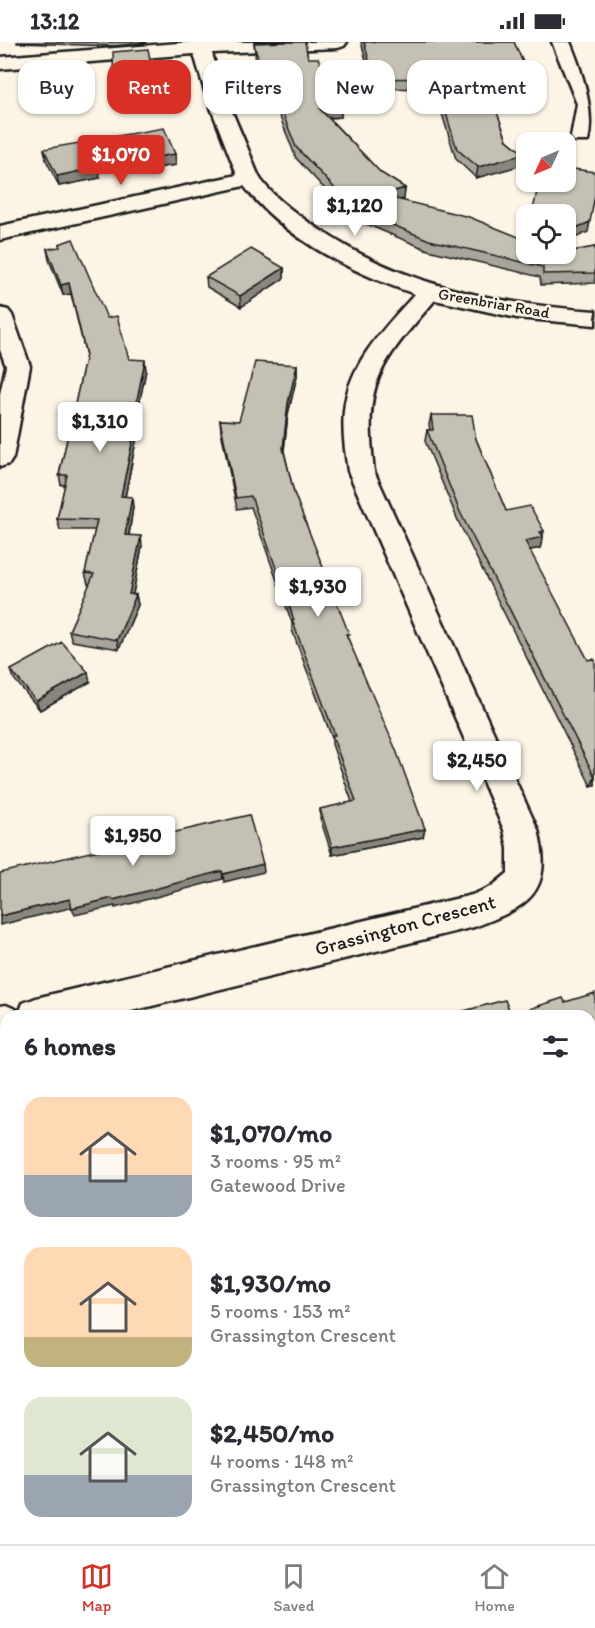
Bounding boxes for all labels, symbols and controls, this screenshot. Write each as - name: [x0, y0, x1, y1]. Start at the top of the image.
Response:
- text: 13:12: [30, 8, 79, 35]
- chip: Buy: [18, 60, 95, 114]
- chip: Rent: [107, 60, 191, 114]
- chip: Filters: [203, 60, 303, 114]
- chip: New: [315, 60, 395, 114]
- chip: Apartment: [407, 60, 547, 114]
- north arrow: [516, 132, 576, 192]
- map controls: [516, 132, 576, 264]
- pin: $1,070: [72, 135, 170, 186]
- text: $1,070: [92, 142, 150, 166]
- pin: $1,120: [306, 186, 404, 237]
- text: $1,120: [327, 193, 383, 217]
- button: locate: [516, 204, 576, 264]
- street label: Greenbriar Road: [437, 284, 551, 322]
- pin: $1,310: [51, 402, 149, 453]
- text: $1,310: [72, 409, 128, 433]
- pin: $1,930: [269, 567, 367, 618]
- text: $1,930: [289, 574, 347, 598]
- pin: $2,450: [428, 741, 526, 792]
- text: $2,450: [447, 748, 507, 772]
- pin: $1,950: [84, 816, 182, 867]
- text: $1,950: [104, 823, 162, 847]
- street label: Grassington Crescent: [312, 889, 498, 961]
- text: 6 homes: [24, 1030, 116, 1062]
- icon: filters: [539, 1030, 572, 1063]
- text: $1,070/mo: [210, 1117, 332, 1149]
- icon: home: [72, 1121, 144, 1193]
- text: 3 rooms · 95 m²: [210, 1149, 341, 1173]
- text: Gatewood Drive: [210, 1173, 346, 1197]
- text: $1,930/mo: [210, 1267, 331, 1299]
- icon: home: [72, 1271, 144, 1343]
- text: 5 rooms · 153 m²: [210, 1299, 350, 1323]
- text: Grassington Crescent: [210, 1323, 396, 1347]
- text: $2,450/mo: [210, 1417, 334, 1449]
- icon: home: [72, 1421, 144, 1493]
- text: 4 rooms · 148 m²: [210, 1449, 354, 1473]
- text: Grassington Crescent: [210, 1473, 396, 1497]
- tab: Map: [80, 1560, 113, 1615]
- tab: Saved: [273, 1560, 314, 1615]
- tab: Home: [475, 1560, 515, 1615]

